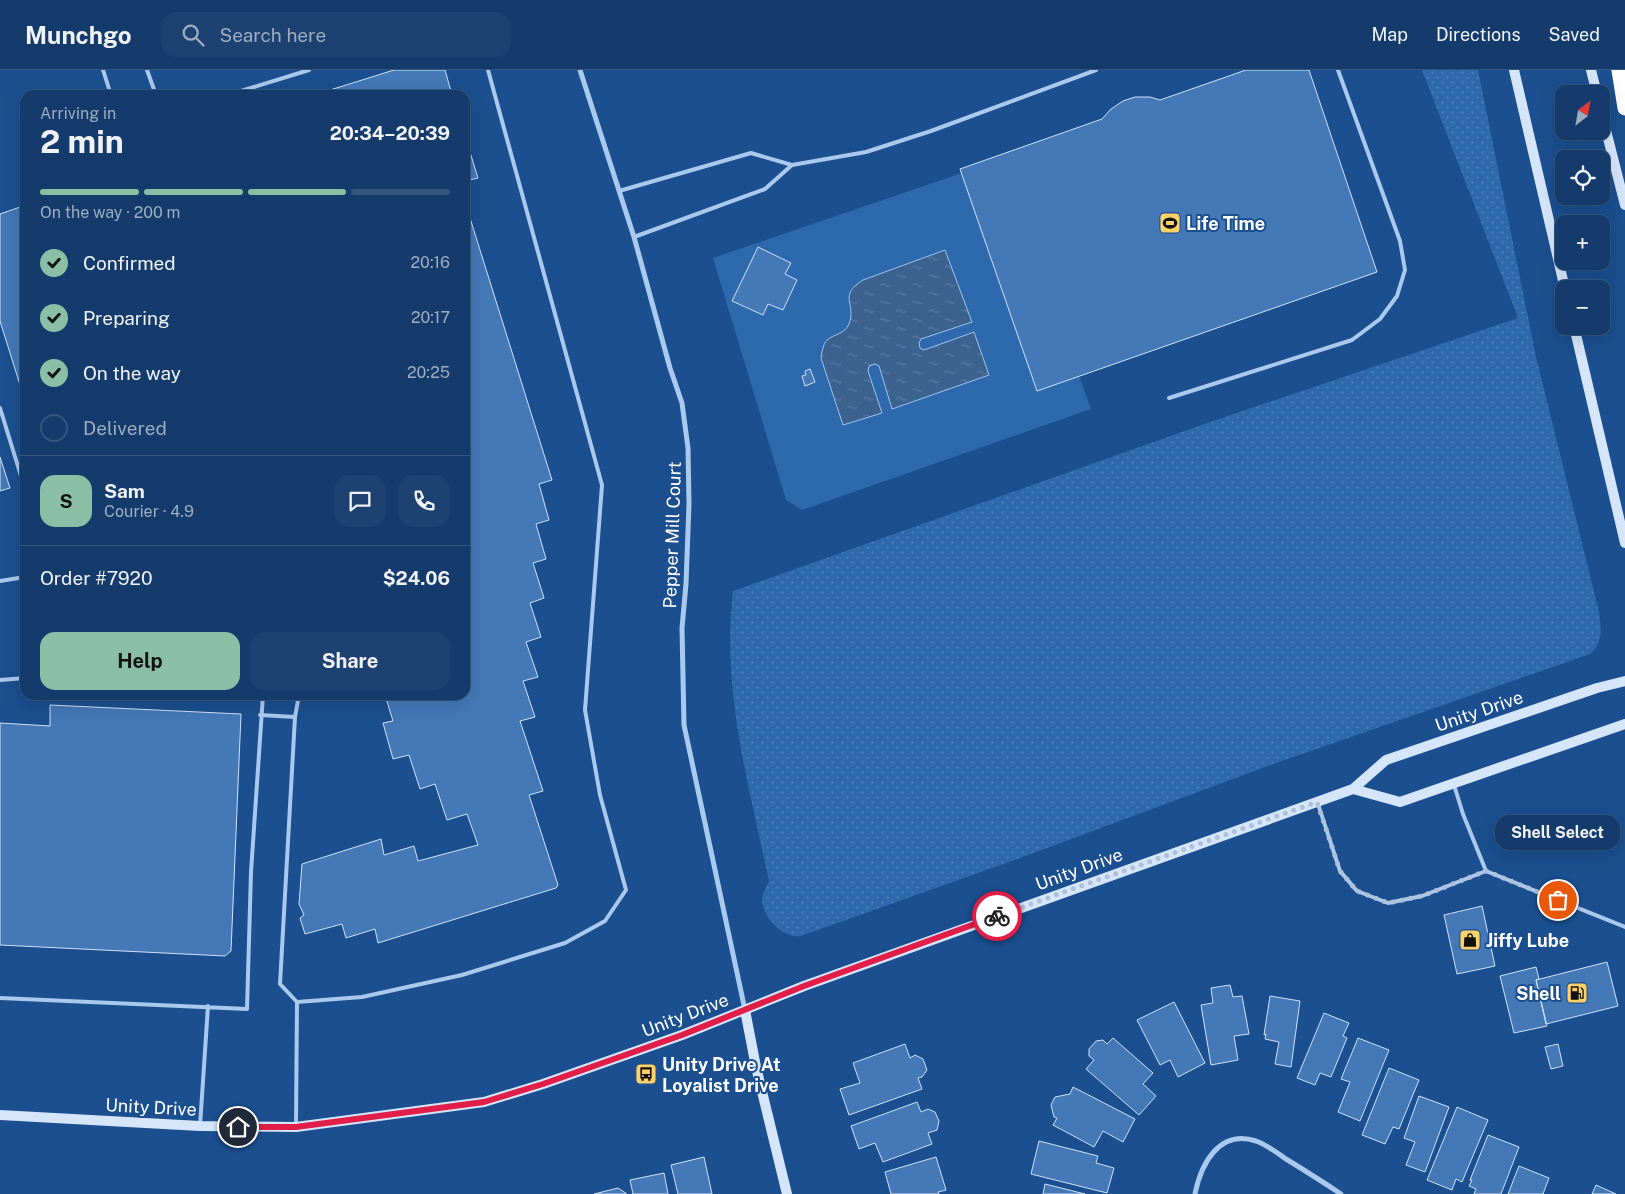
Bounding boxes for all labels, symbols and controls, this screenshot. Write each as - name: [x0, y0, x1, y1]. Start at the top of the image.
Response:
- search box: [161, 12, 511, 57]
- text: Munchgo: [25, 21, 131, 49]
- icon: search: [179, 21, 207, 49]
- text: Search here: [219, 24, 326, 46]
- text: Map: [1371, 24, 1408, 45]
- text: Directions: [1436, 24, 1521, 45]
- text: Saved: [1549, 24, 1600, 45]
- north arrow: [1555, 85, 1610, 140]
- map controls: [1555, 85, 1610, 335]
- text: Arriving in: [40, 104, 116, 123]
- text: 20:34–20:39: [330, 122, 450, 144]
- text: 2 min: [40, 123, 124, 160]
- button: locate: [1555, 150, 1610, 205]
- text: On the way · 200 m: [40, 203, 180, 222]
- sports icon: Life Time: [1158, 211, 1182, 235]
- place label: Life Time: [1186, 213, 1265, 234]
- button: +: [1555, 215, 1610, 270]
- icon: check: [40, 249, 68, 277]
- text: Confirmed: [83, 252, 176, 274]
- text: 20:16: [411, 253, 450, 272]
- button: −: [1555, 280, 1610, 335]
- icon: check: [40, 304, 68, 332]
- text: Preparing: [83, 307, 170, 329]
- text: 20:17: [411, 308, 450, 327]
- icon: check: [40, 359, 68, 387]
- text: On the way: [83, 362, 181, 384]
- text: 20:25: [407, 363, 450, 382]
- text: Delivered: [83, 417, 167, 439]
- street label: Pepper Mill Court: [659, 461, 685, 609]
- button: chat: [334, 475, 386, 527]
- button: phone: [398, 475, 450, 527]
- text: Sam: [104, 480, 145, 502]
- text: S: [59, 490, 73, 512]
- text: Courier · 4.9: [104, 502, 194, 521]
- text: Order #7920: [40, 567, 153, 589]
- text: $24.06: [383, 567, 450, 589]
- button: Help: [40, 632, 240, 690]
- button: Share: [250, 632, 450, 690]
- street label: Unity Drive: [1432, 686, 1526, 736]
- callout: Shell Select: [1496, 815, 1620, 850]
- text: Shell Select: [1511, 823, 1604, 842]
- street label: Unity Drive: [1032, 843, 1126, 895]
- pin: [1537, 879, 1579, 921]
- icon: bag: [1544, 886, 1572, 914]
- courier: [972, 891, 1022, 941]
- icon: bike: [983, 902, 1011, 930]
- shop icon: Jiffy Lube: [1458, 928, 1482, 952]
- place label: Jiffy Lube: [1486, 930, 1569, 951]
- fuel station icon: Shell: [1565, 981, 1589, 1005]
- place label: Shell: [1516, 983, 1561, 1004]
- street label: Unity Drive: [639, 989, 731, 1041]
- place label: Unity Drive At Loyalist Drive: [662, 1054, 780, 1096]
- bus stop icon: Unity Drive At Loyalist Drive: [634, 1062, 658, 1086]
- street label: Unity Drive: [105, 1094, 197, 1120]
- pin: [217, 1106, 259, 1148]
- icon: home: [224, 1113, 252, 1141]

